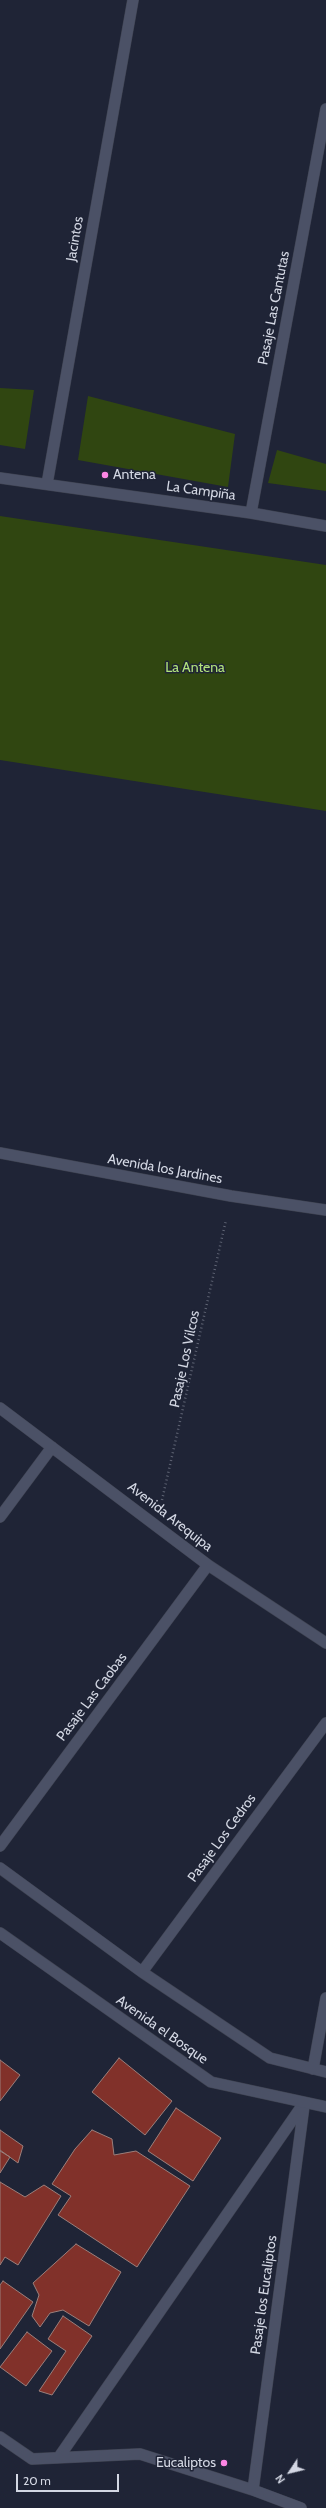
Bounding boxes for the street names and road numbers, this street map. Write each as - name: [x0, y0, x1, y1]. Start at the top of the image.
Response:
- street label: Jacintos: [63, 215, 87, 263]
- street label: Pasaje Las Cantutas: [255, 250, 293, 366]
- street label: La Campiña: [165, 478, 237, 504]
- street label: Avenida los Jardines: [106, 1151, 224, 1187]
- street label: Pasaje Los Vilcos: [166, 1309, 204, 1409]
- street label: Avenida Arequipa: [124, 1479, 216, 1555]
- street label: Pasaje Las Caobas: [53, 1649, 131, 1745]
- street label: Pasaje Los Cedros: [184, 1791, 260, 1885]
- street label: Avenida el Bosque: [113, 1992, 211, 2068]
- street label: Pasaje los Eucaliptos: [247, 2234, 281, 2356]

